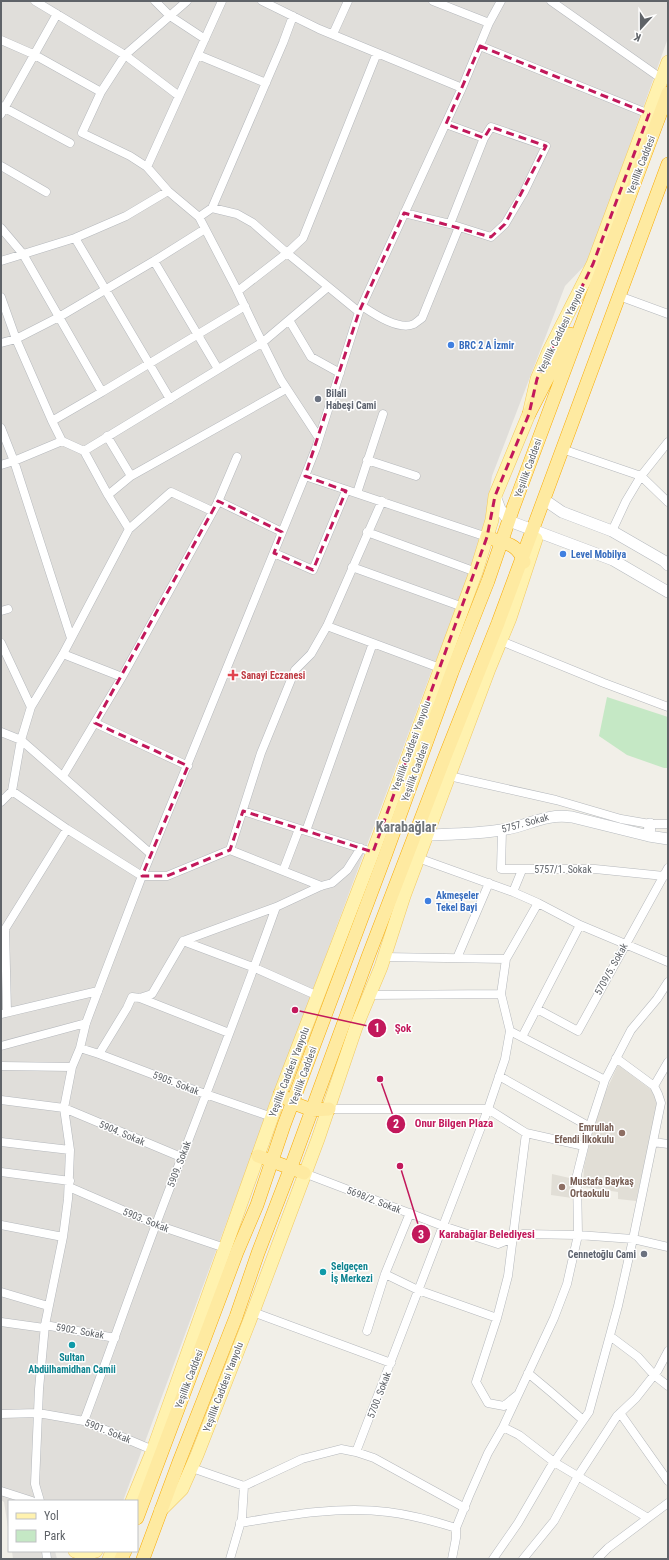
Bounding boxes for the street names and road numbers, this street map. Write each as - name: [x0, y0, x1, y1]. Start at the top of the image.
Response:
- street label: Yeşillik Caddesi: [625, 134, 657, 196]
- street label: Yeşillik Caddesi Yanyolu: [535, 285, 587, 375]
- street label: Yeşillik Caddesi: [512, 437, 544, 499]
- street label: Yeşillik Caddesi Yanyolu: [389, 699, 433, 793]
- street label: Yeşillik Caddesi: [399, 741, 431, 803]
- street label: 5757. Sokak: [500, 811, 550, 835]
- street label: 5757/1. Sokak: [534, 864, 592, 875]
- street label: 5709/5. Sokak: [592, 941, 630, 997]
- street label: Yeşillik Caddesi Yanyolu: [266, 1025, 312, 1119]
- street label: Yeşillik Caddesi: [287, 1045, 319, 1107]
- street label: 5905. Sokak: [151, 1069, 201, 1097]
- street label: 5904. Sokak: [97, 1118, 147, 1148]
- street label: 5909. Sokak: [165, 1139, 193, 1189]
- street label: 5698/2. Sokak: [345, 1185, 403, 1216]
- street label: 5903. Sokak: [121, 1206, 171, 1234]
- street label: 5902. Sokak: [55, 1321, 105, 1341]
- street label: Yeşillik Caddesi Yanyolu: [201, 1340, 245, 1433]
- street label: Yeşillik Caddesi: [173, 1348, 205, 1410]
- street label: 5700. Sokak: [365, 1370, 393, 1420]
- street label: 5901. Sokak: [83, 1417, 133, 1445]

